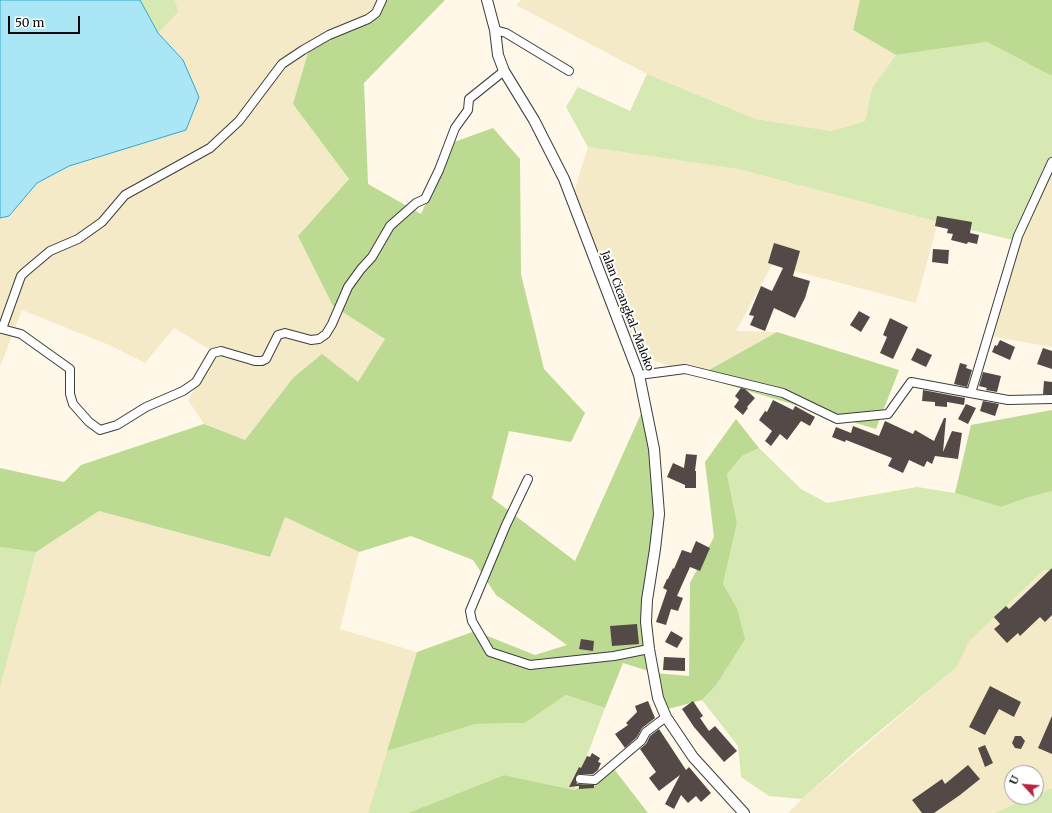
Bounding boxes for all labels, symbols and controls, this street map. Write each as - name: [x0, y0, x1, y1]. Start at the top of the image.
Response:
- scale bar: [10, 8, 82, 34]
- text: 50 m: [15, 15, 44, 30]
- street label: Jalan Cicangkal–Maloko: [598, 249, 656, 373]
- north arrow: [1004, 765, 1044, 805]
- text: U: [1006, 773, 1022, 787]

